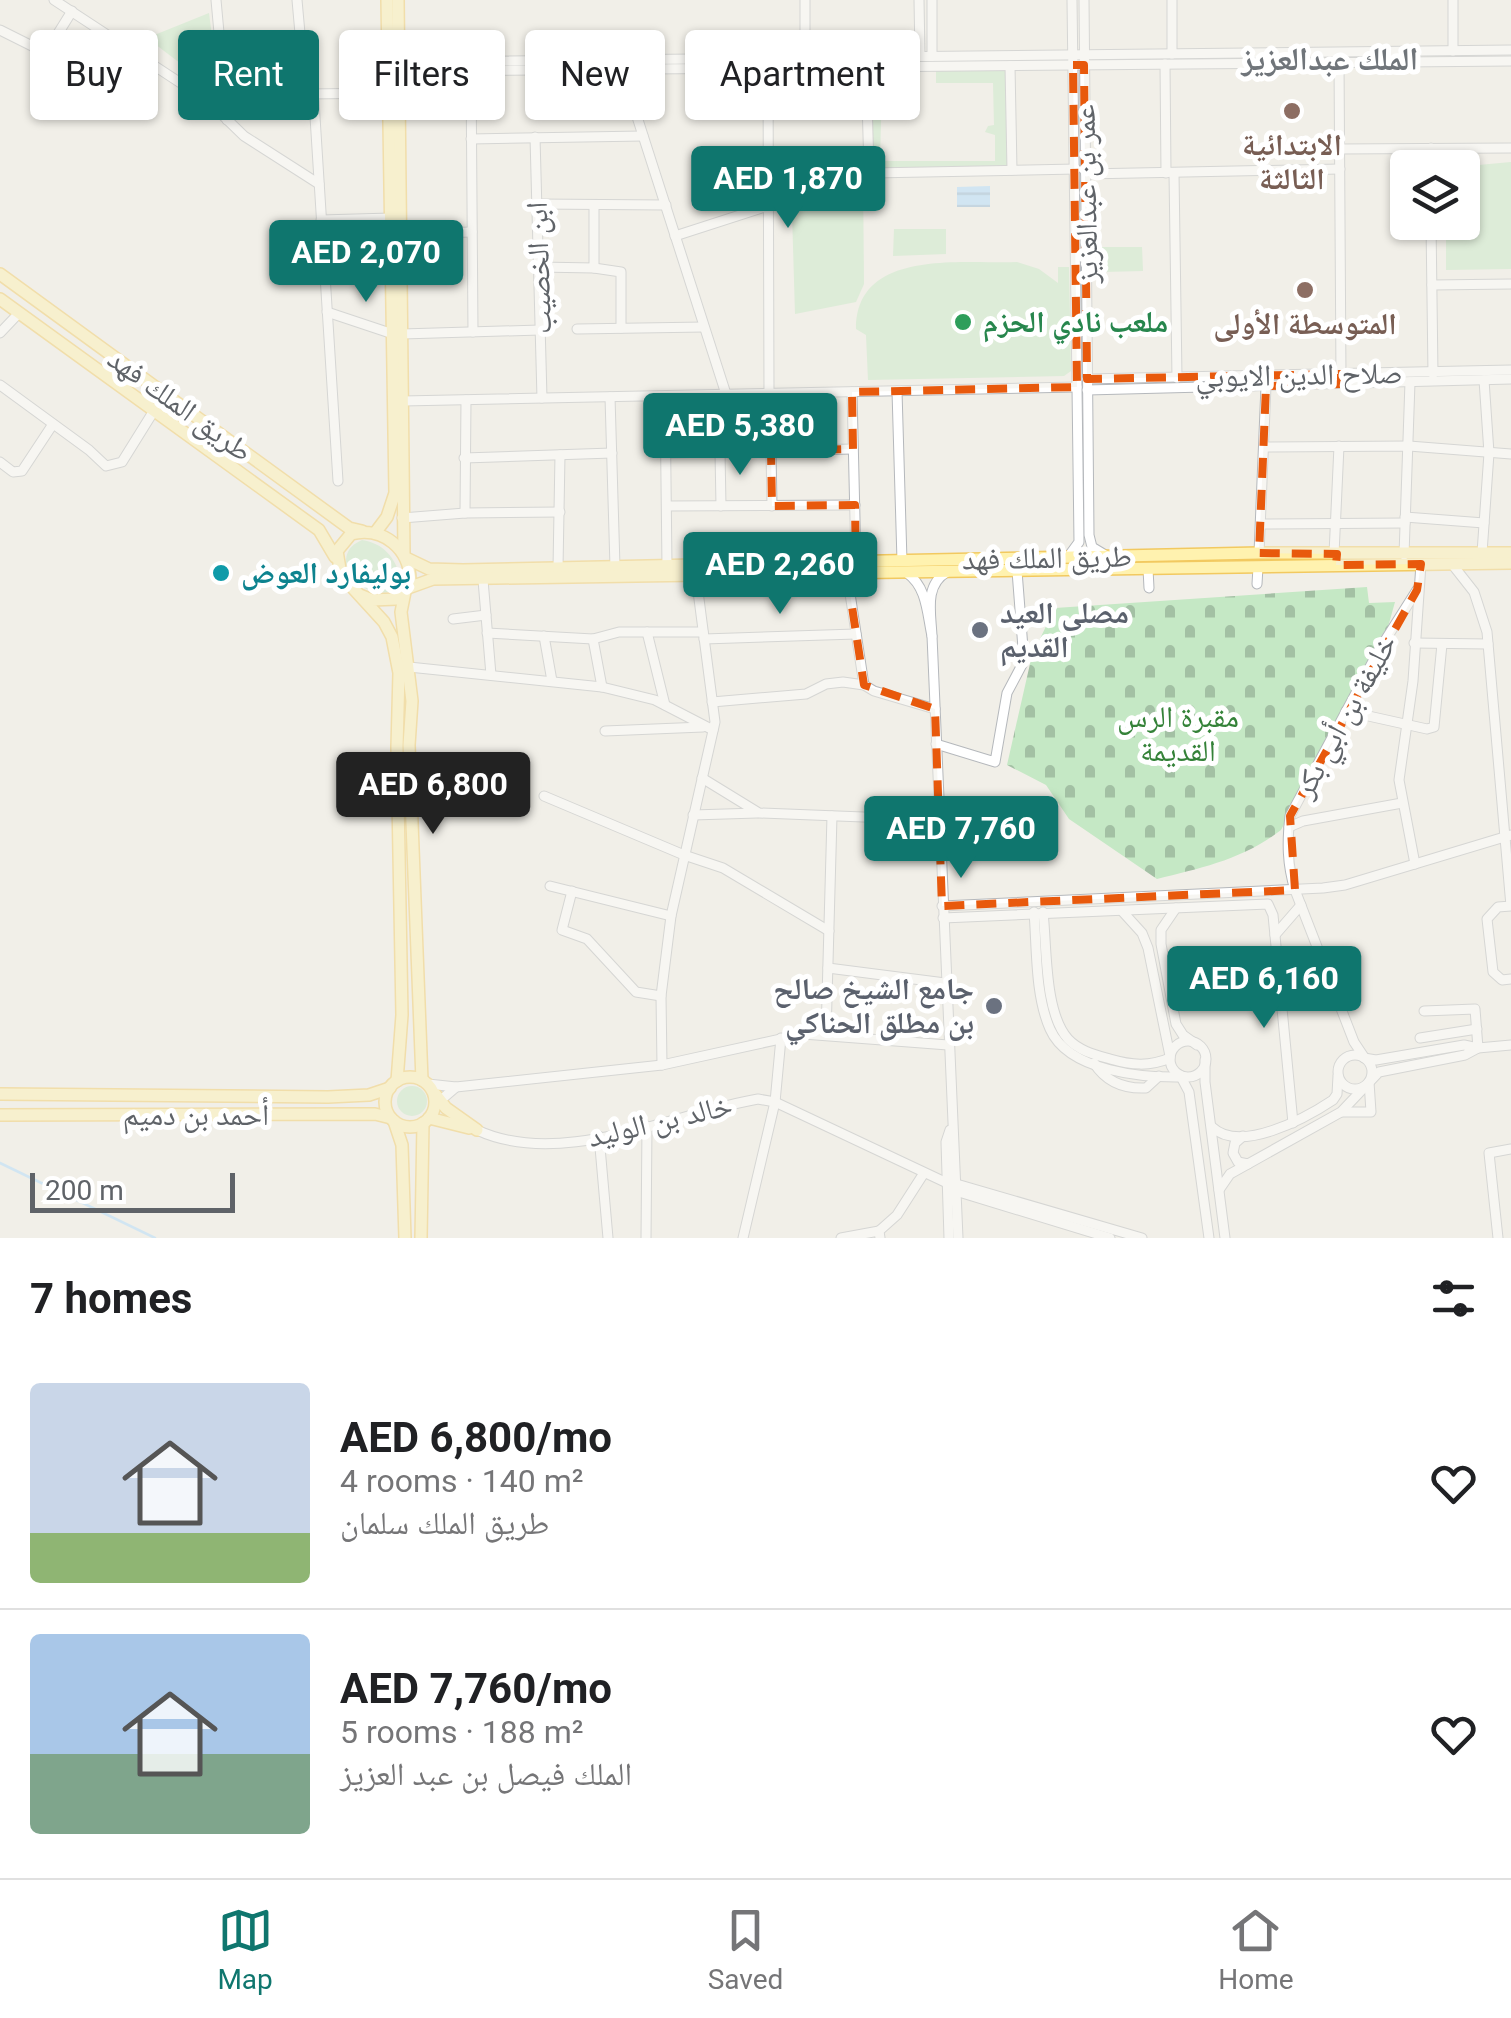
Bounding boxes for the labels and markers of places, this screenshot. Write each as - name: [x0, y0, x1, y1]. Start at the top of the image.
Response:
- marker: الابتدائية الثالثة: [1281, 100, 1303, 122]
- place label: الابتدائية الثالثة: [1242, 127, 1342, 196]
- pin: AED 1,870: [674, 146, 902, 231]
- pin: AED 2,070: [252, 220, 480, 305]
- marker: المتوسطة الأولى: [1294, 279, 1316, 301]
- place label: ملعب نادي الحزم: [983, 304, 1168, 345]
- place label: المتوسطة الأولى: [1213, 306, 1397, 342]
- marker: ملعب نادي الحزم: [952, 311, 974, 333]
- pin: AED 5,380: [626, 393, 854, 478]
- pin: AED 2,260: [666, 532, 894, 617]
- place label: بوليفارد العوض: [241, 555, 411, 591]
- marker: بوليفارد العوض: [210, 562, 232, 584]
- place label: مصلى العيد القديم: [1000, 595, 1129, 667]
- marker: مصلى العيد القديم: [969, 619, 991, 641]
- pin: AED 6,800: [319, 752, 547, 837]
- pin: AED 7,760: [847, 796, 1075, 881]
- pin: AED 6,160: [1150, 946, 1378, 1031]
- place label: جامع الشيخ صالح بن مطلق الحناكي: [773, 971, 974, 1046]
- marker: جامع الشيخ صالح بن مطلق الحناكي: [983, 995, 1005, 1017]

